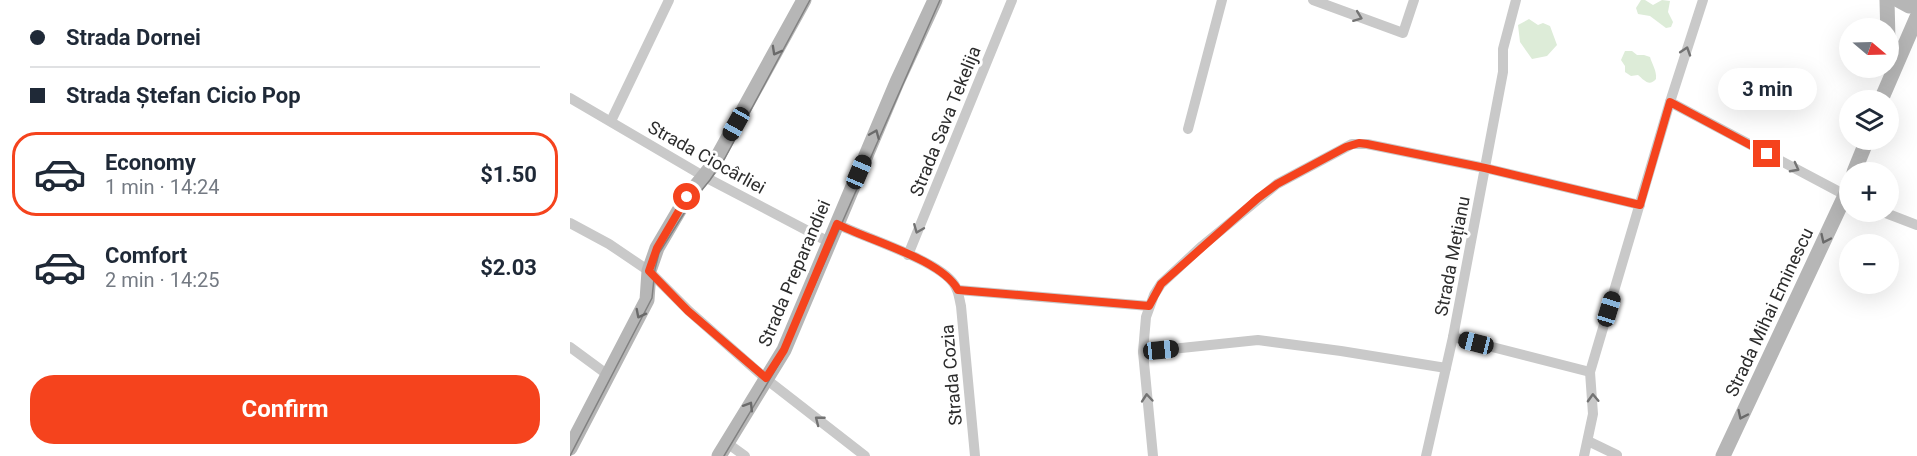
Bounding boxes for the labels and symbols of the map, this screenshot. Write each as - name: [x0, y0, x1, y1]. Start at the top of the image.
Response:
- one-way arrow: [1352, 10, 1363, 22]
- north arrow: [1839, 18, 1899, 78]
- street label: Strada Sava Tekelija: [905, 43, 985, 199]
- one-way arrow: [771, 45, 783, 55]
- one-way arrow: [1679, 46, 1691, 57]
- callout: 3 min: [1718, 67, 1816, 109]
- car: [719, 104, 753, 144]
- street label: Strada Ciocârliei: [645, 116, 769, 198]
- one-way arrow: [868, 130, 880, 141]
- route end: [1753, 140, 1780, 167]
- car: [844, 152, 874, 192]
- one-way arrow: [1789, 161, 1800, 172]
- route start: [673, 183, 700, 210]
- street label: Strada Mețianu: [1430, 194, 1475, 318]
- street label: Strada Preparandiei: [754, 197, 834, 349]
- one-way arrow: [913, 223, 925, 234]
- street label: Strada Mihai Eminescu: [1721, 224, 1817, 400]
- one-way arrow: [1821, 232, 1833, 243]
- car: [1595, 289, 1623, 329]
- one-way arrow: [635, 308, 647, 319]
- street label: Strada Cozia: [936, 324, 966, 426]
- car: [1456, 330, 1496, 356]
- car: [1142, 339, 1180, 361]
- one-way arrow: [1141, 393, 1154, 402]
- one-way arrow: [1586, 394, 1599, 403]
- one-way arrow: [742, 402, 754, 412]
- one-way arrow: [1738, 408, 1750, 419]
- one-way arrow: [815, 416, 826, 427]

